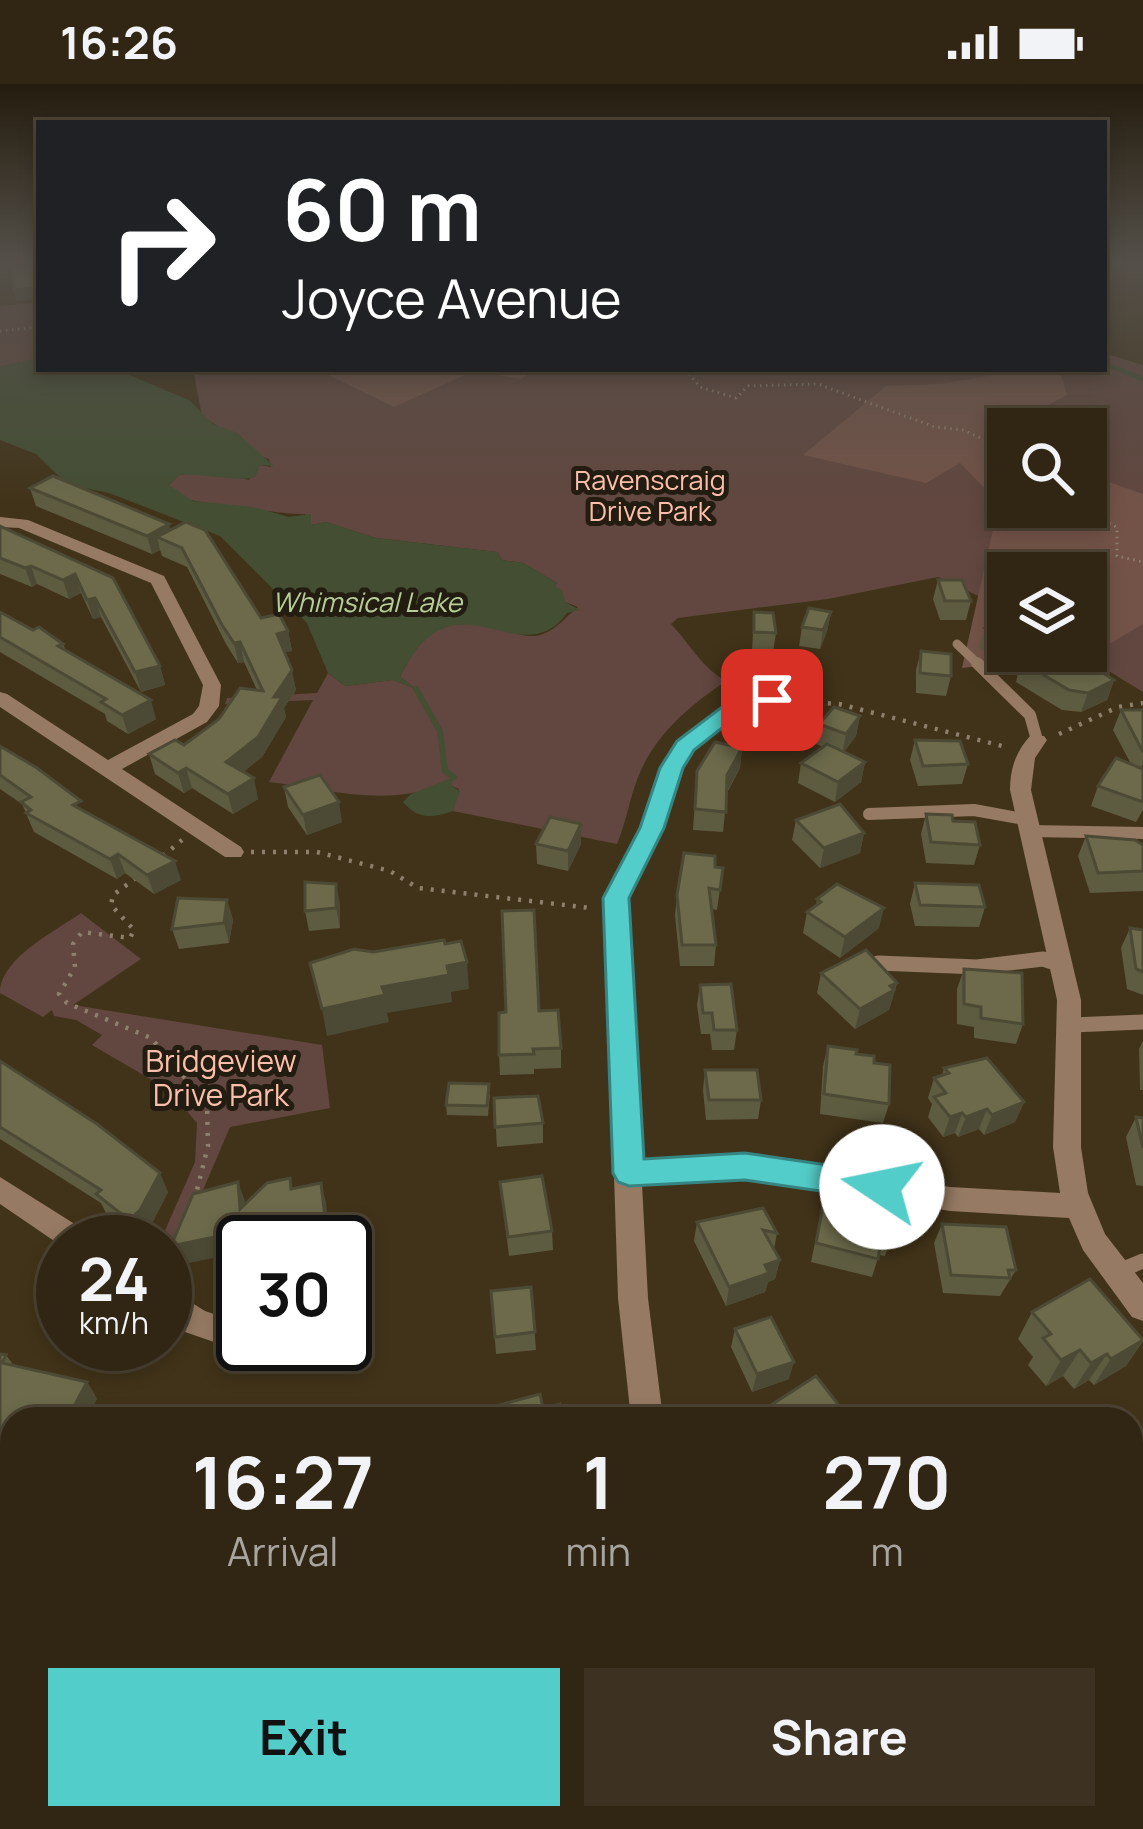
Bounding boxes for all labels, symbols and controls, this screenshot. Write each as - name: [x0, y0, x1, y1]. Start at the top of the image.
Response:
- text: 16:26: [60, 11, 178, 73]
- text: 60 m: [282, 151, 482, 266]
- icon: right: [84, 168, 240, 324]
- text: Joyce Avenue: [282, 260, 622, 334]
- map controls: [987, 408, 1107, 672]
- button: search: [987, 408, 1107, 528]
- park label: Ravenscraig Drive Park: [574, 461, 726, 529]
- button: layers: [987, 552, 1107, 672]
- water label: Whimsical Lake: [272, 583, 464, 620]
- pin: [721, 649, 823, 751]
- icon: arrive: [739, 667, 805, 733]
- park label: Bridgeview Drive Park: [146, 1040, 296, 1115]
- position arrow: [819, 1124, 945, 1250]
- speed limit sign: 30: [216, 1215, 372, 1371]
- text: 24: [78, 1237, 150, 1319]
- text: km/h: [79, 1302, 149, 1343]
- text: 16:27: [192, 1432, 374, 1531]
- text: 1: [582, 1432, 614, 1531]
- text: 270: [823, 1432, 951, 1531]
- text: Arrival: [227, 1524, 338, 1578]
- text: min: [566, 1524, 631, 1578]
- text: m: [870, 1524, 903, 1578]
- button: Exit: [48, 1668, 560, 1806]
- button: Share: [584, 1668, 1095, 1806]

